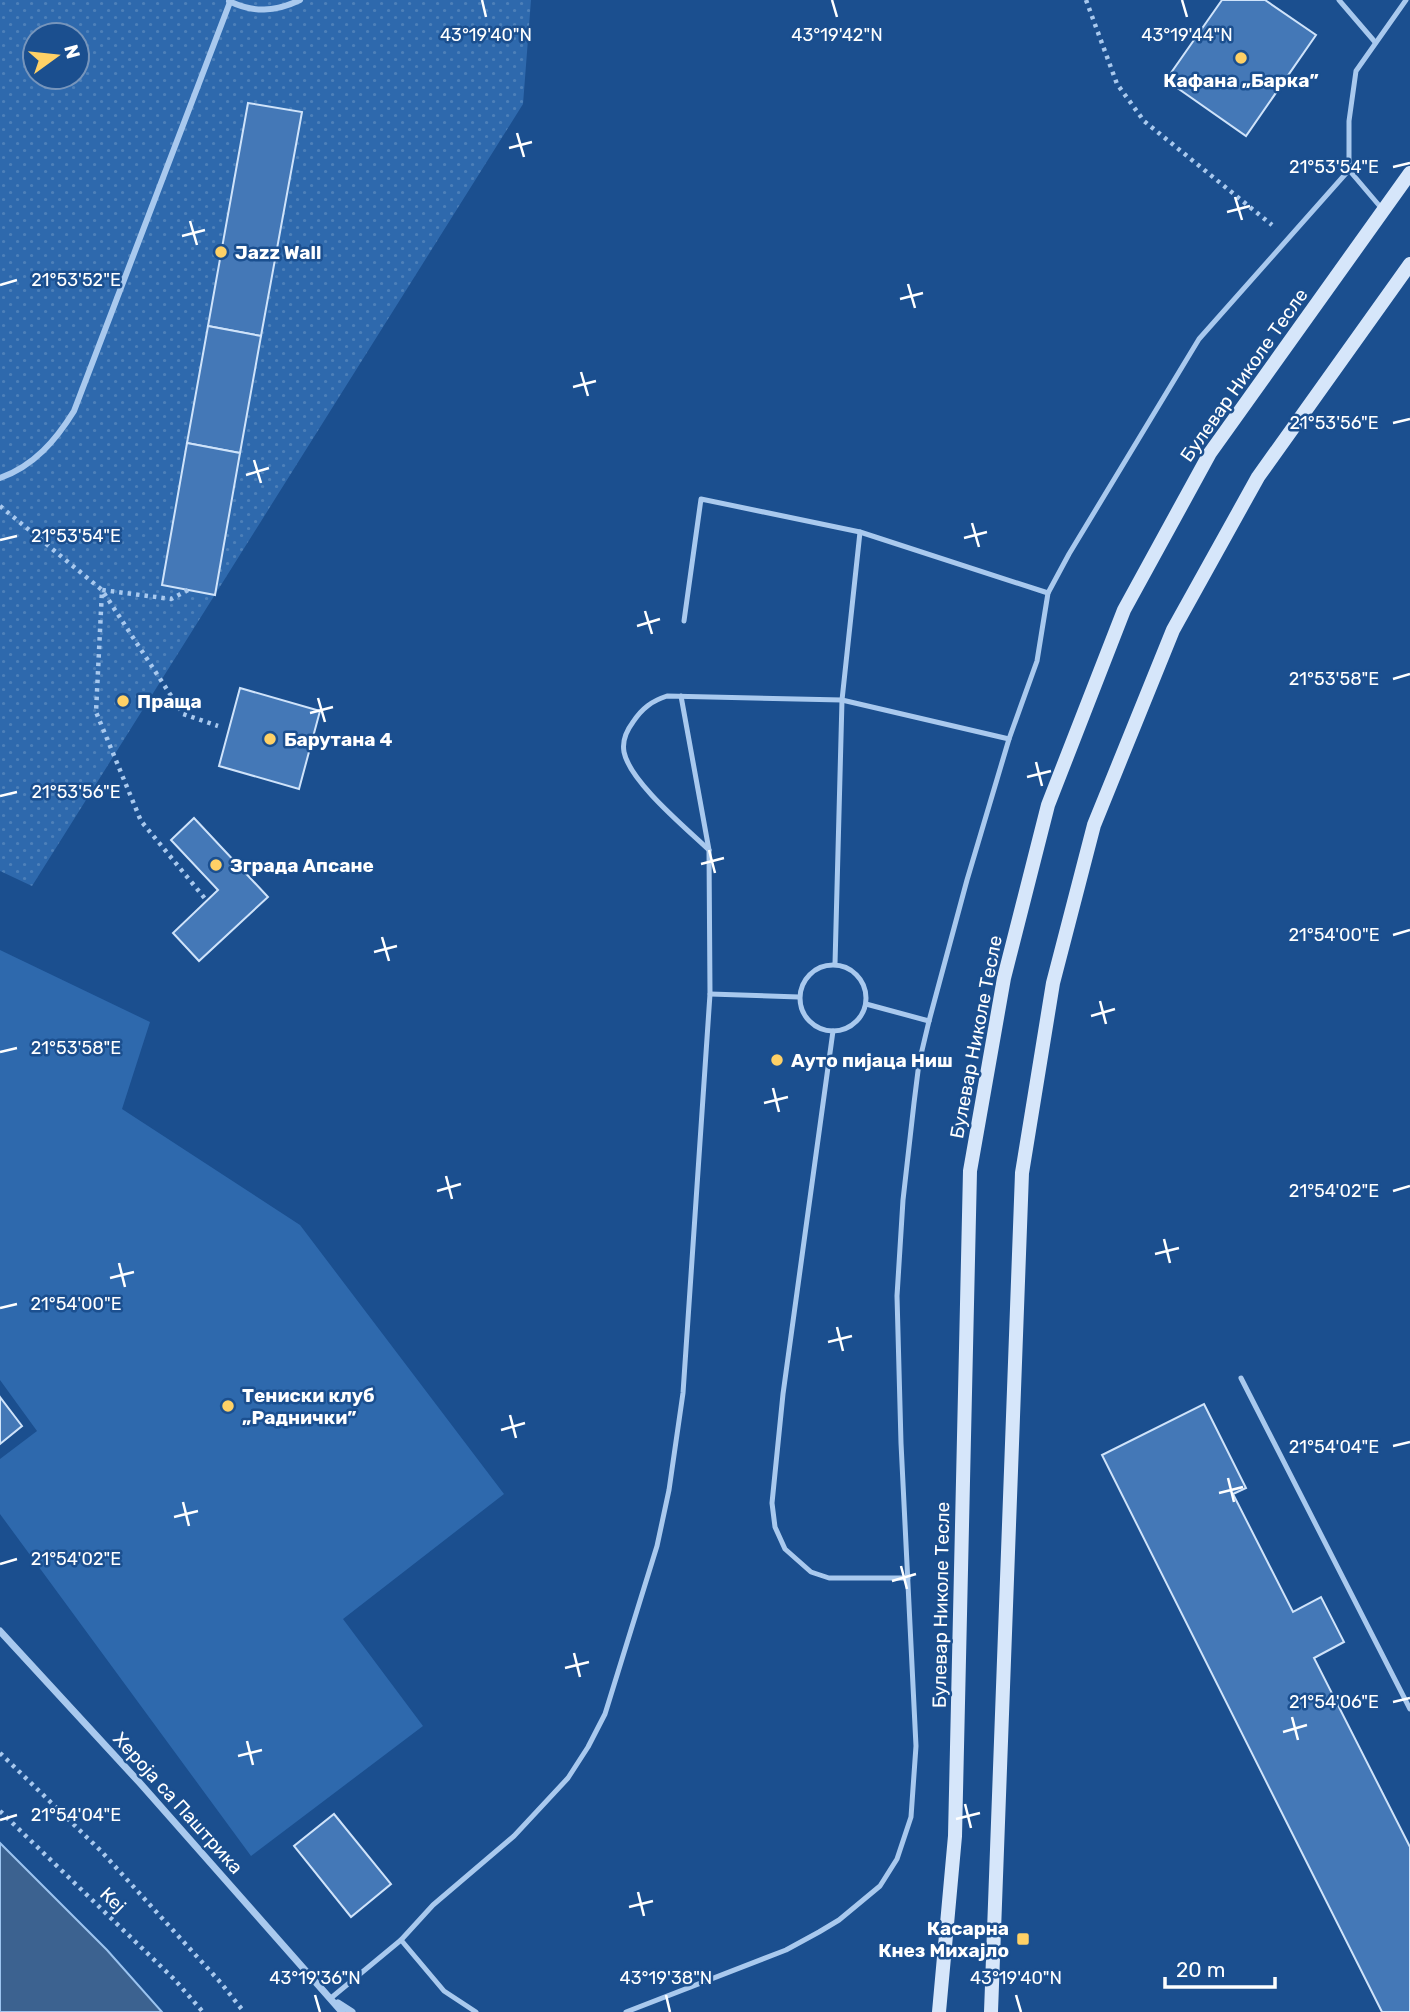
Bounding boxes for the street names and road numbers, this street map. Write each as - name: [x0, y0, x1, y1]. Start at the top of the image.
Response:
- street label: Булевар Николе Тесле: [1175, 284, 1313, 466]
- street label: Булевар Николе Тесле: [945, 933, 1007, 1141]
- street label: Булевар Николе Тесле: [928, 1502, 954, 1708]
- street label: Хероја са Паштрика: [108, 1727, 248, 1879]
- street label: Кеј: [95, 1882, 131, 1918]

